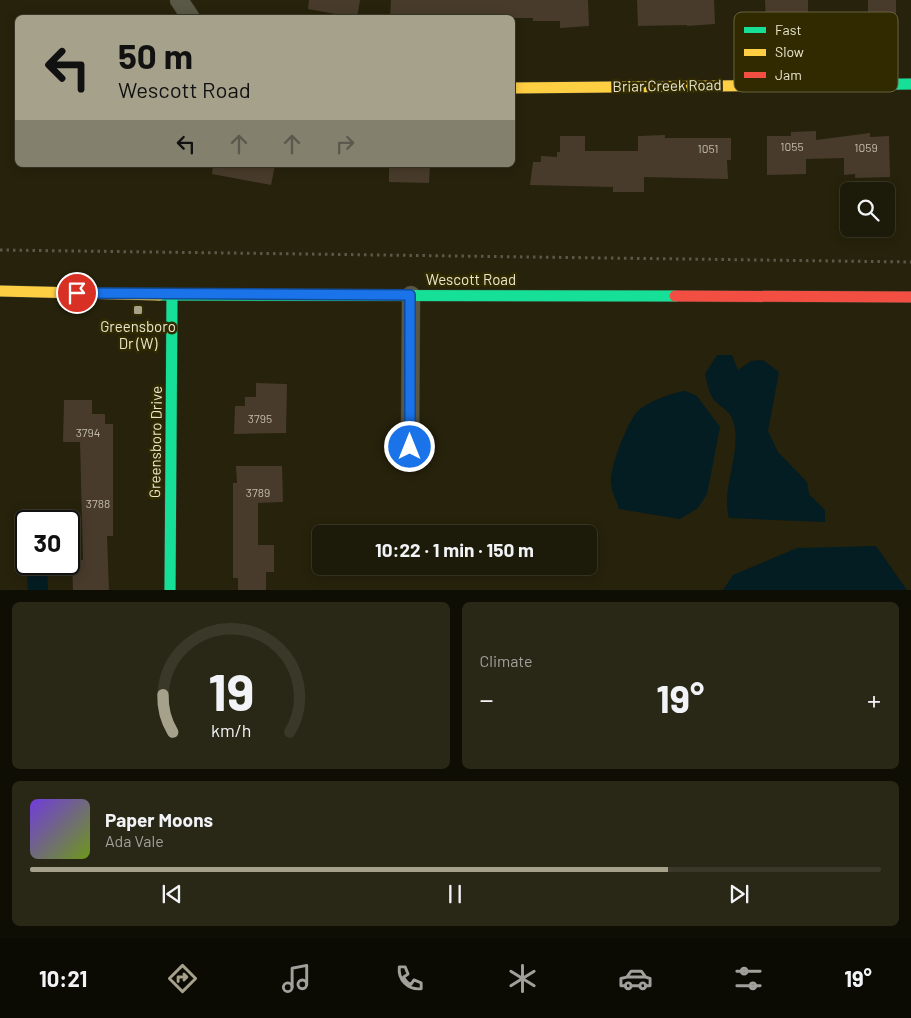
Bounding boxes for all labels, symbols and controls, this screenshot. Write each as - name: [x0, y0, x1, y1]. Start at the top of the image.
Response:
- legend: [734, 12, 898, 92]
- text: Fast: [775, 21, 801, 38]
- text: 50 m: [118, 34, 193, 76]
- icon: left: [35, 35, 100, 100]
- text: Slow: [775, 43, 804, 60]
- text: Jam: [775, 66, 802, 83]
- street label: Briar Creek Road: [612, 75, 722, 95]
- text: Wescott Road: [118, 76, 251, 102]
- icon: left: [172, 130, 200, 158]
- icon: ahead: [225, 130, 253, 158]
- icon: ahead: [278, 130, 306, 158]
- icon: right: [331, 130, 359, 158]
- house number: 1055: [780, 139, 804, 153]
- house number: 1059: [854, 140, 878, 154]
- house number: 1051: [697, 141, 719, 155]
- map controls: [840, 182, 895, 237]
- button: search: [840, 182, 895, 237]
- street label: Wescott Road: [426, 270, 516, 288]
- pin: [56, 272, 98, 314]
- icon: arrive: [63, 279, 91, 307]
- marker: Greensboro Dr (W): [132, 304, 144, 316]
- place label: Greensboro Dr (W): [100, 317, 176, 352]
- street label: Greensboro Drive: [145, 386, 165, 498]
- house number: 3795: [248, 411, 272, 425]
- position arrow: [383, 420, 435, 472]
- house number: 3794: [76, 425, 100, 439]
- house number: 3789: [246, 485, 270, 499]
- house number: 3788: [86, 496, 110, 510]
- speed limit sign: 30: [15, 510, 80, 575]
- text: 10:22 · 1 min · 150 m: [375, 538, 534, 561]
- text: Climate: [480, 651, 532, 670]
- text: 19: [208, 659, 254, 721]
- text: 19°: [656, 675, 704, 721]
- text: −: [480, 682, 494, 716]
- text: +: [867, 682, 881, 716]
- text: km/h: [211, 719, 251, 741]
- text: Paper Moons: [105, 808, 213, 831]
- text: Ada Vale: [105, 831, 164, 850]
- icon: previous: [158, 880, 186, 908]
- icon: pause: [441, 880, 469, 908]
- icon: next: [725, 880, 753, 908]
- icon: directions: [165, 961, 200, 996]
- icon: music: [279, 961, 314, 996]
- icon: phone: [392, 961, 427, 996]
- icon: climate: [505, 961, 540, 996]
- icon: car: [618, 961, 653, 996]
- icon: filters: [731, 961, 766, 996]
- text: 10:21: [39, 965, 87, 991]
- text: 19°: [844, 965, 872, 991]

